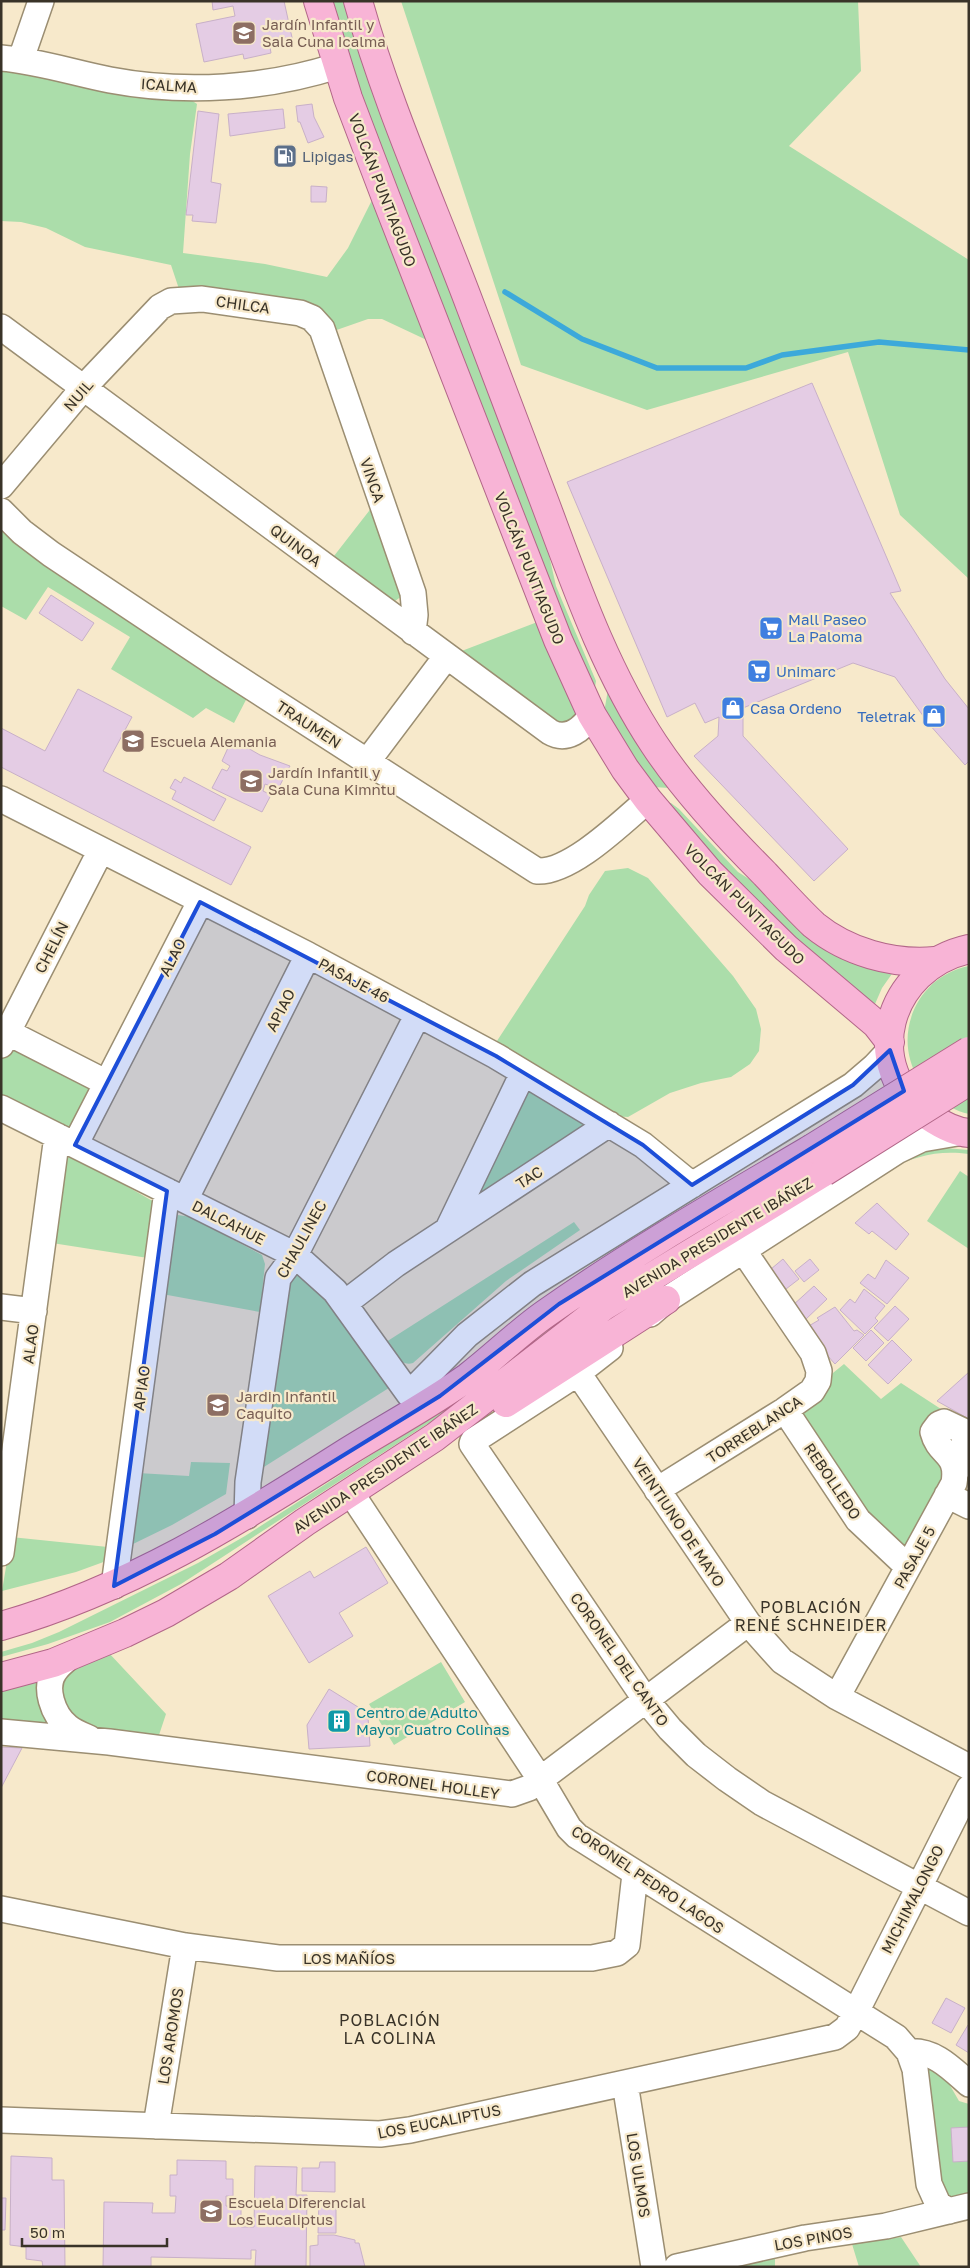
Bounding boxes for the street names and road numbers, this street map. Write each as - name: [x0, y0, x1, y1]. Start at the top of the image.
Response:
- street label: ICALMA: [140, 74, 198, 96]
- street label: VOLCÁN PUNTIAGUDO: [345, 111, 421, 269]
- street label: CHILCA: [215, 291, 271, 317]
- street label: NUIL: [60, 375, 97, 414]
- street label: VINCA: [357, 455, 389, 505]
- street label: VOLCÁN PUNTIAGUDO: [491, 489, 569, 647]
- street label: QUINOA: [267, 520, 325, 570]
- street label: TRAUMEN: [273, 696, 345, 752]
- street label: VOLCÁN PUNTIAGUDO: [681, 840, 809, 968]
- street label: CHELÍN: [30, 918, 72, 976]
- street label: ALAO: [155, 935, 189, 979]
- street label: PASAJE 46: [315, 954, 393, 1006]
- street label: APIAO: [262, 986, 298, 1034]
- street label: TAC: [512, 1162, 546, 1192]
- street label: AVENIDA PRESIDENTE IBÁÑEZ: [619, 1173, 815, 1301]
- street label: DALCAHUE: [189, 1196, 269, 1248]
- street label: CHAULINEC: [272, 1197, 330, 1281]
- street label: ALAO: [18, 1323, 42, 1365]
- street label: APIAO: [129, 1364, 153, 1412]
- street label: TORREBLANCA: [703, 1391, 805, 1467]
- street label: AVENIDA PRESIDENTE IBÁÑEZ: [289, 1399, 481, 1537]
- street label: REBOLLEDO: [801, 1439, 865, 1523]
- street label: VEINTIUNO DE MAYO: [629, 1454, 729, 1590]
- street label: PASAJE 5: [890, 1523, 938, 1591]
- street label: CORONEL DEL CANTO: [567, 1589, 673, 1729]
- street label: CORONEL HOLLEY: [365, 1766, 501, 1802]
- street label: CORONEL PEDRO LAGOS: [568, 1821, 728, 1937]
- street label: MICHIMALONGO: [877, 1842, 947, 1956]
- street label: LOS MAÑÍOS: [303, 1949, 395, 1967]
- street label: LOS AROMOS: [153, 1987, 187, 2085]
- street label: LOS EUCALIPTUS: [376, 2100, 502, 2142]
- street label: LOS ULMOS: [623, 2131, 655, 2219]
- street label: LOS PINOS: [773, 2222, 853, 2254]

